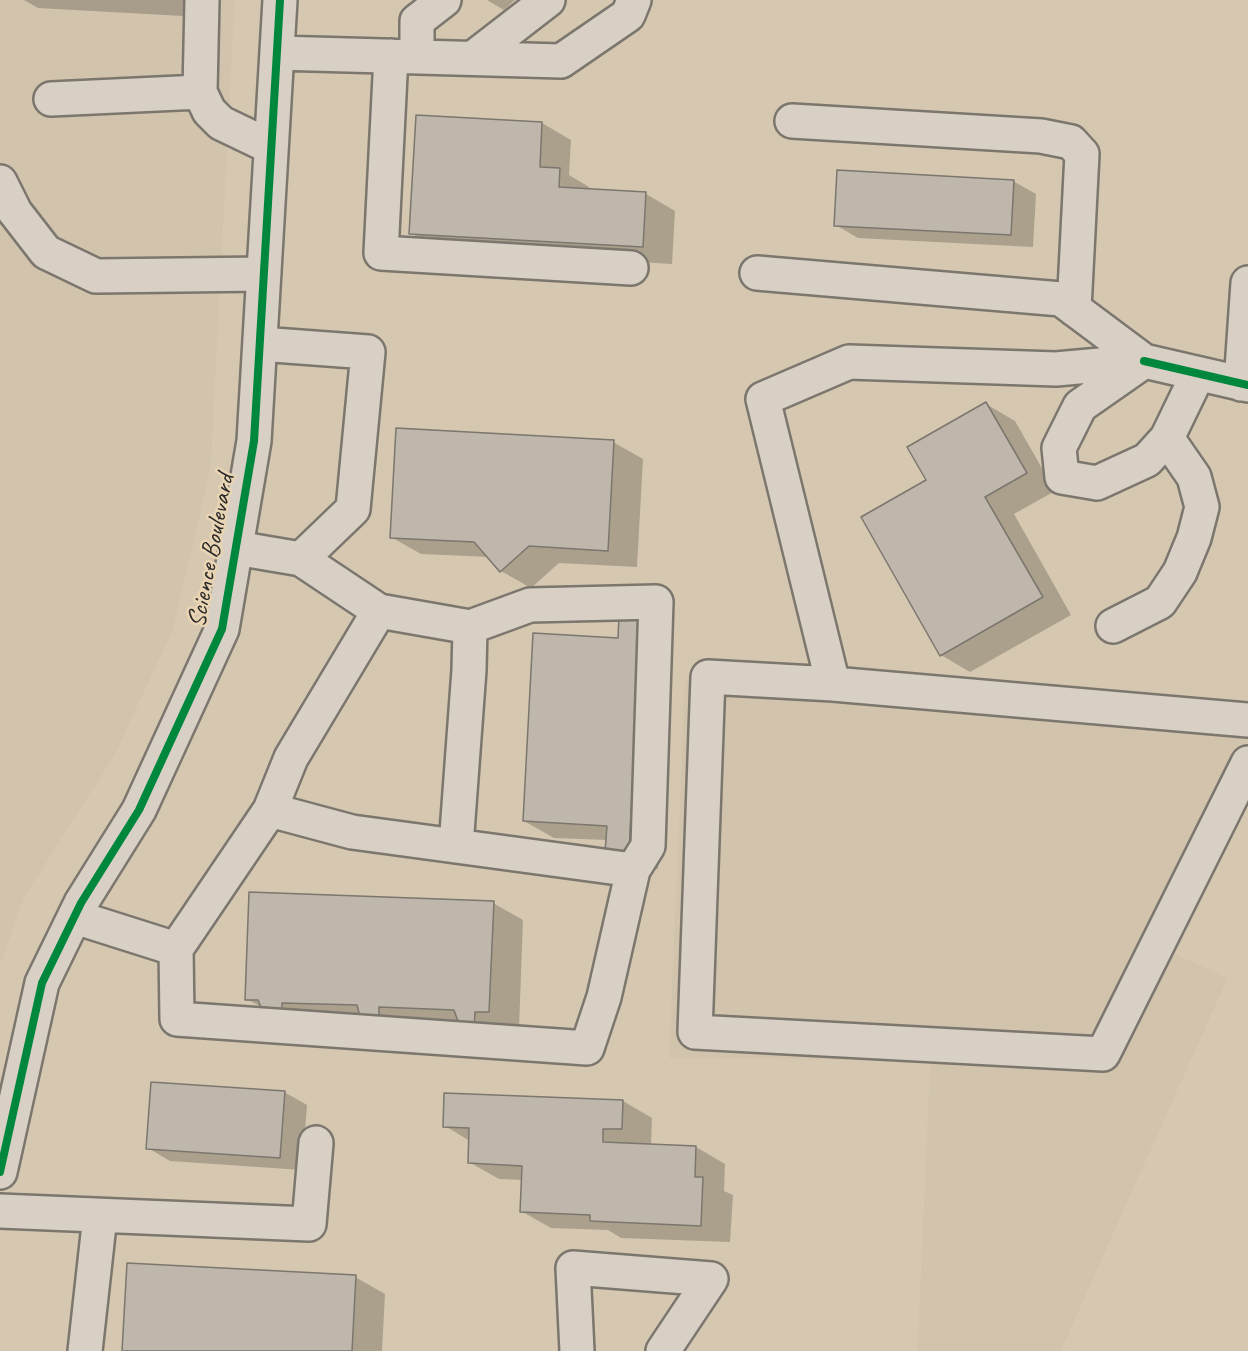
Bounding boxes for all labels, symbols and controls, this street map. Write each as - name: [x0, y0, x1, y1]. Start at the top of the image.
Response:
- street label: Science Boulevard: [182, 472, 242, 630]

